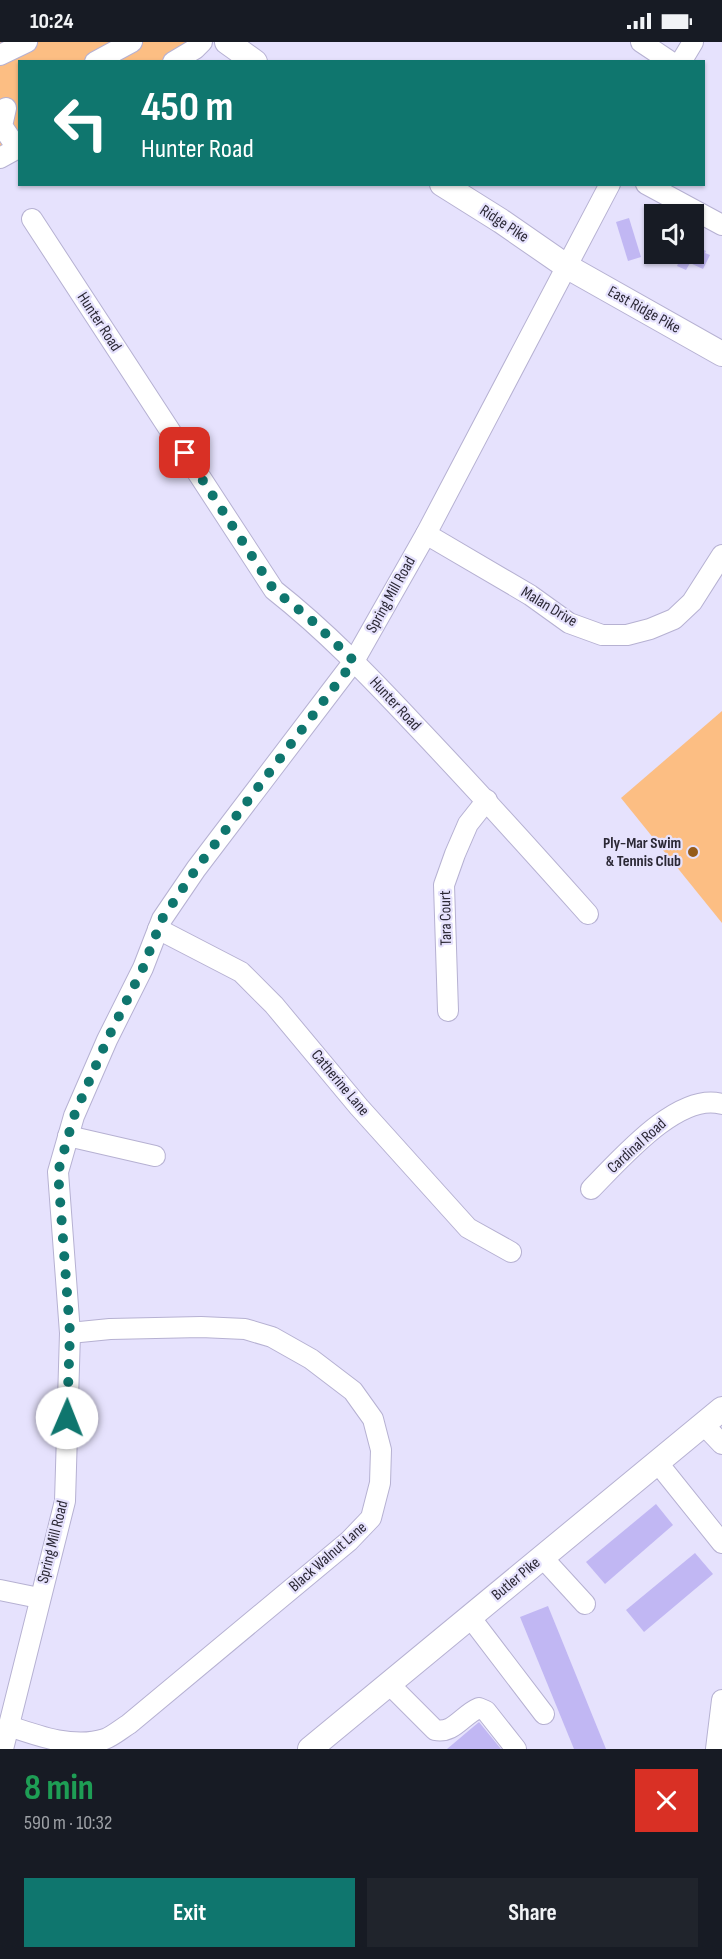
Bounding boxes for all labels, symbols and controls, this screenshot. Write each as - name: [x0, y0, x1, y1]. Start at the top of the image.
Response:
- text: 10:24: [30, 8, 74, 35]
- text: 450 m: [141, 82, 233, 133]
- icon: left: [42, 84, 120, 162]
- text: Hunter Road: [141, 133, 254, 165]
- street label: Ridge Pike: [476, 201, 532, 247]
- map controls: [644, 204, 704, 264]
- button: sound: [644, 204, 704, 264]
- street label: East Ridge Pike: [604, 282, 684, 338]
- street label: Hunter Road: [73, 289, 125, 355]
- pin: [159, 427, 210, 478]
- icon: arrive: [168, 436, 201, 469]
- street label: Spring Mill Road: [362, 553, 420, 637]
- street label: Malan Drive: [517, 583, 581, 631]
- street label: Hunter Road: [365, 673, 425, 735]
- place label: Ply-Mar Swim & Tennis Club: [603, 834, 681, 871]
- marker: Ply-Mar Swim & Tennis Club: [686, 845, 700, 859]
- street label: Tara Court: [436, 890, 456, 946]
- street label: Catherine Lane: [307, 1046, 373, 1120]
- street label: Cardinal Road: [604, 1115, 670, 1177]
- position arrow: [35, 1386, 99, 1450]
- street label: Spring Mill Road: [34, 1499, 72, 1585]
- street label: Black Walnut Lane: [285, 1518, 371, 1596]
- street label: Butler Pike: [488, 1553, 544, 1605]
- text: 8 min: [24, 1767, 94, 1810]
- button: close: [635, 1769, 698, 1832]
- text: 590 m · 10:32: [24, 1811, 112, 1835]
- button: Exit: [24, 1878, 355, 1947]
- button: Share: [367, 1878, 698, 1947]

